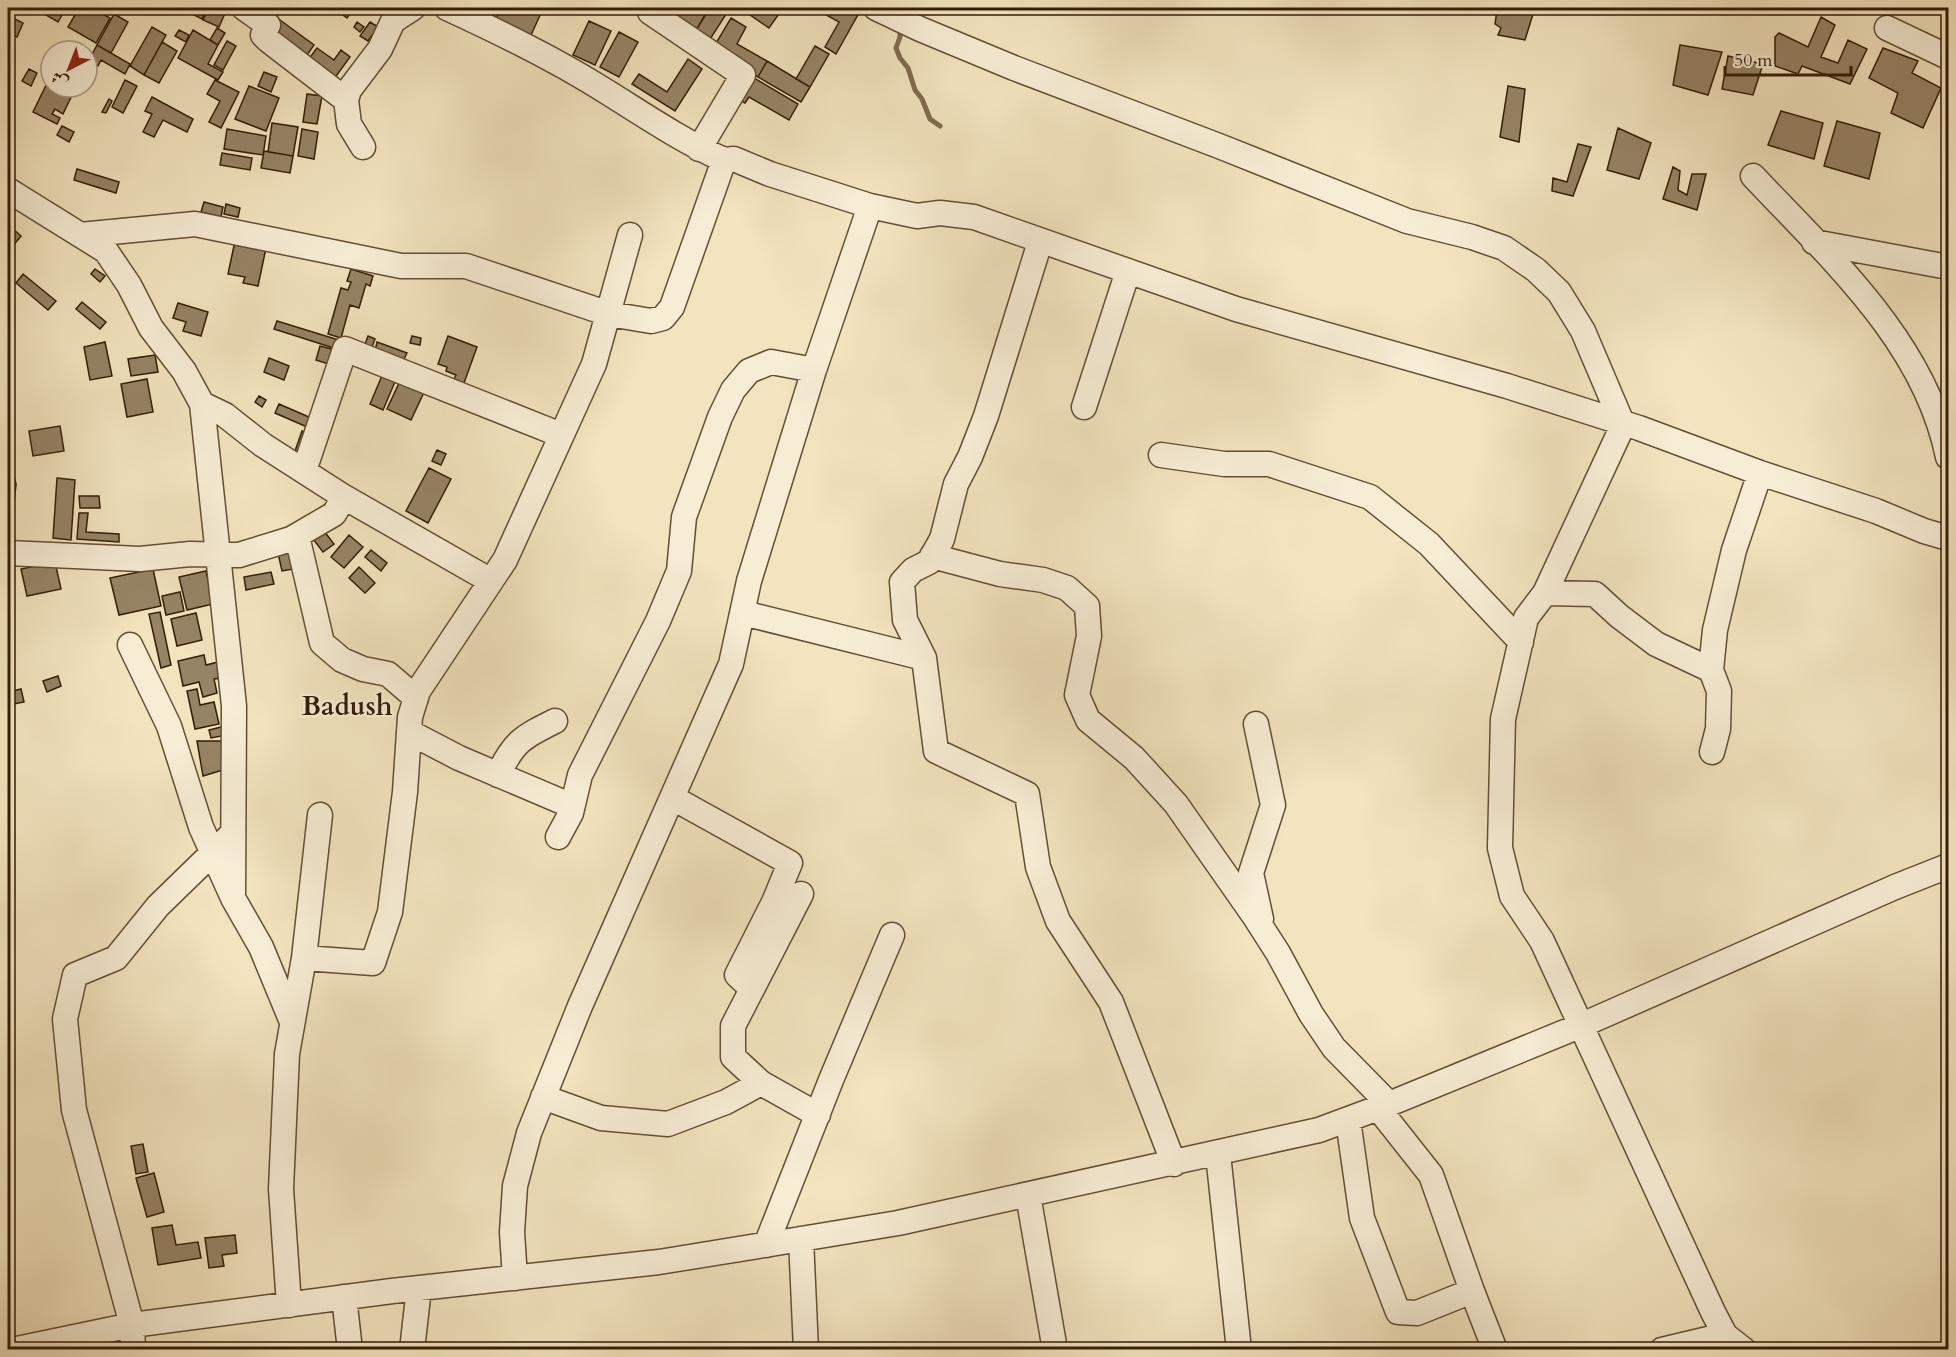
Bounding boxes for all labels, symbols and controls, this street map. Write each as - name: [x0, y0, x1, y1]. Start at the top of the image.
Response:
- north arrow: [39, 39, 99, 99]
- scale bar: [1725, 39, 1851, 77]
- text: 50 m: [1734, 48, 1773, 73]
- text: ش: [46, 66, 73, 93]
- district label: Badush: [302, 688, 393, 725]

